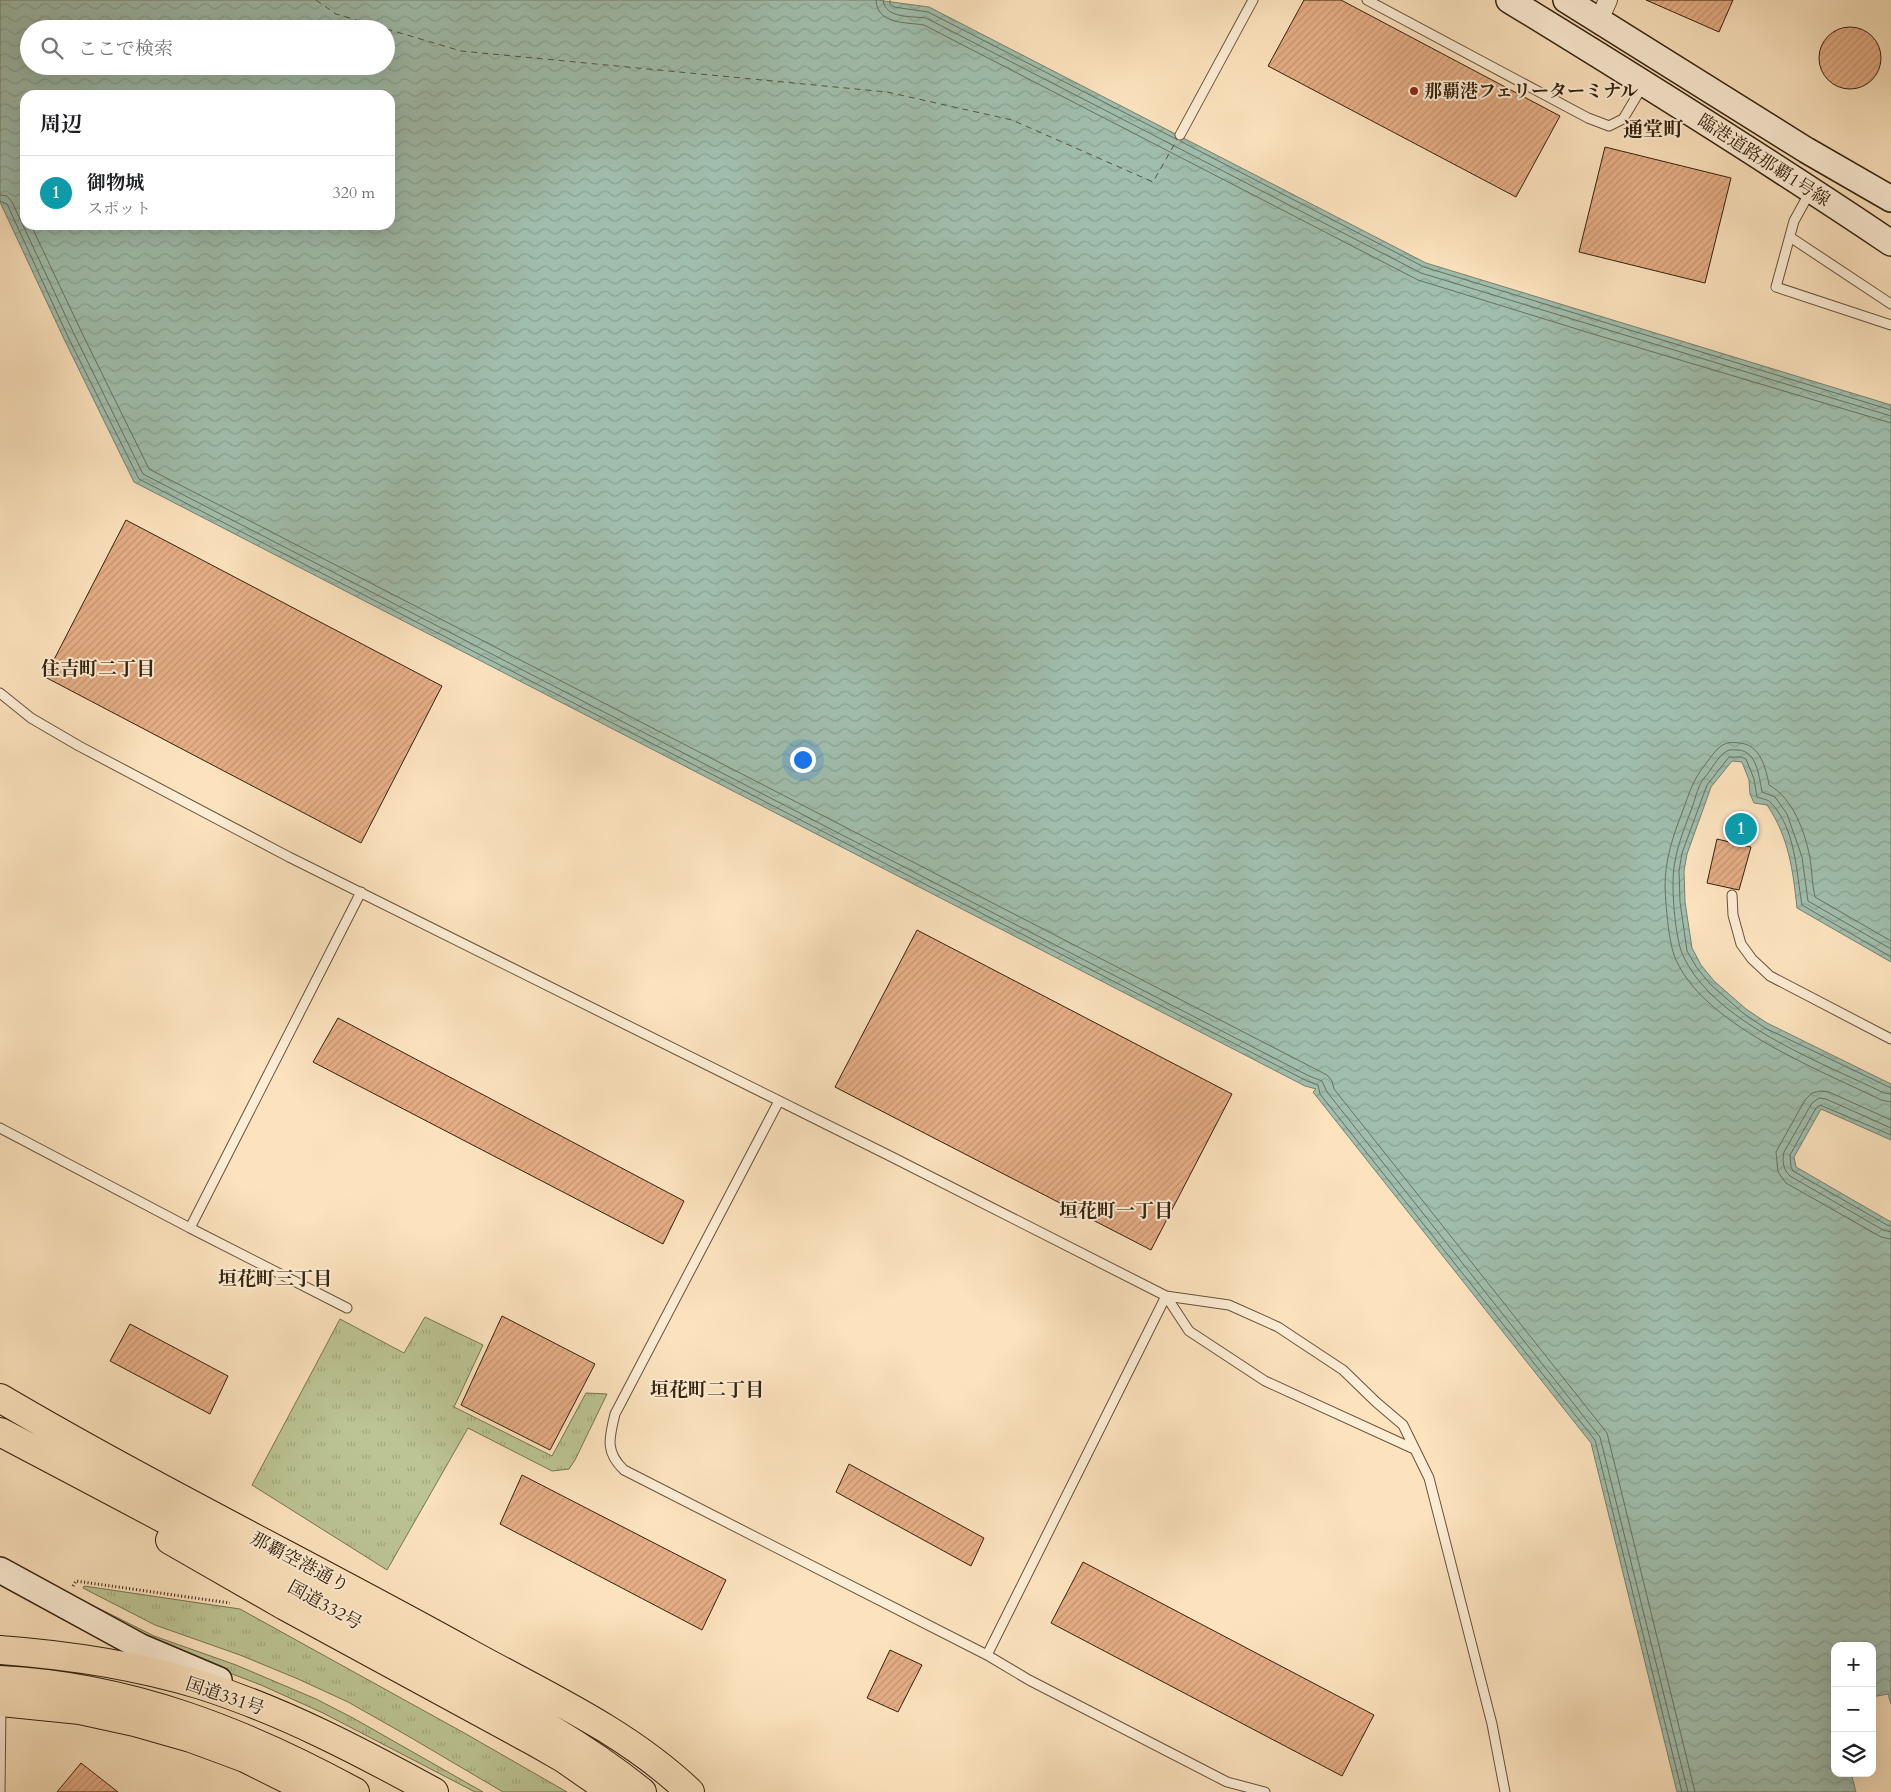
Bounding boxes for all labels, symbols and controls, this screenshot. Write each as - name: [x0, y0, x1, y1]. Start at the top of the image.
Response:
- search box: [20, 20, 395, 75]
- icon: search: [38, 34, 66, 62]
- text: ここで検索: [78, 36, 173, 62]
- place label: 那覇港フェリーターミナル: [1424, 79, 1638, 104]
- marker: 那覇港フェリーターミナル: [1408, 85, 1420, 97]
- street label: 臨港道路那覇1号線: [1693, 108, 1835, 213]
- text: 周辺: [40, 110, 82, 139]
- district label: 通堂町: [1623, 116, 1684, 143]
- text: 御物城: [87, 170, 144, 196]
- text: 1: [52, 182, 60, 204]
- text: 320 m: [333, 182, 375, 204]
- text: スポット: [87, 198, 151, 220]
- district label: 住吉町二丁目: [41, 656, 155, 682]
- your location: [790, 747, 816, 773]
- pin: 1: [1725, 810, 1757, 848]
- district label: 垣花町一丁目: [1059, 1198, 1173, 1224]
- district label: 垣花町三丁目: [218, 1266, 332, 1292]
- district label: 垣花町二丁目: [650, 1377, 764, 1403]
- street label: 那覇空港通り: [246, 1526, 353, 1599]
- street label: 国道332号: [283, 1575, 367, 1636]
- map controls: [1831, 1642, 1876, 1777]
- button: +: [1831, 1642, 1876, 1687]
- street label: 国道331号: [182, 1671, 268, 1722]
- button: −: [1831, 1687, 1876, 1732]
- button: layers: [1831, 1732, 1876, 1777]

